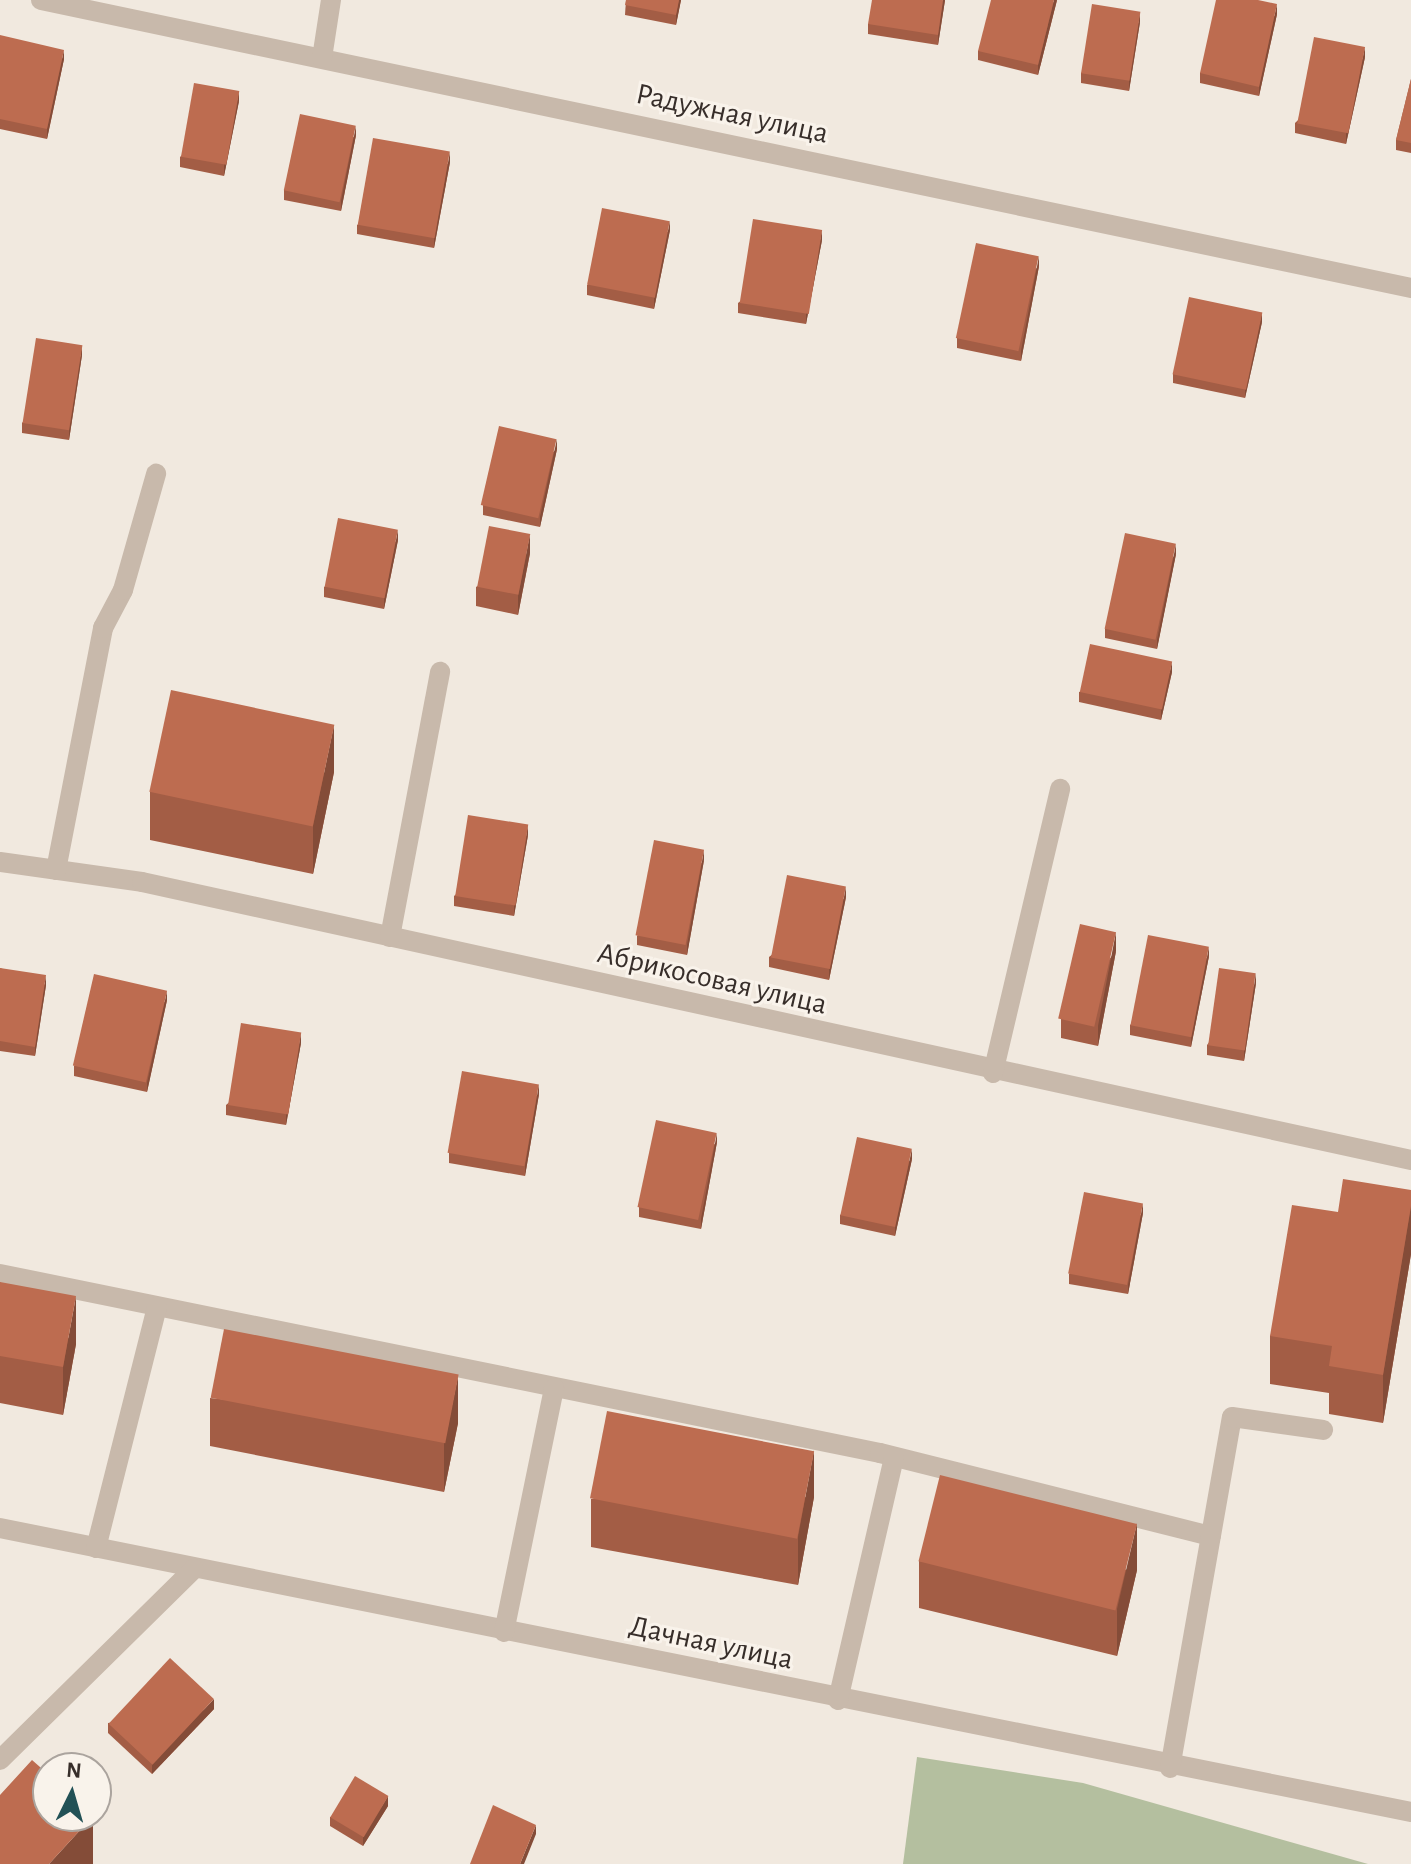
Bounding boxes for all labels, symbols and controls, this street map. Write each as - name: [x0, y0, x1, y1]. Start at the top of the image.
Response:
- street label: Радужная улица: [633, 76, 831, 152]
- street label: Абрикосовая улица: [594, 935, 830, 1023]
- street label: Дачная улица: [626, 1608, 796, 1678]
- north arrow: [32, 1752, 112, 1832]
- text: N: [65, 1758, 82, 1782]

